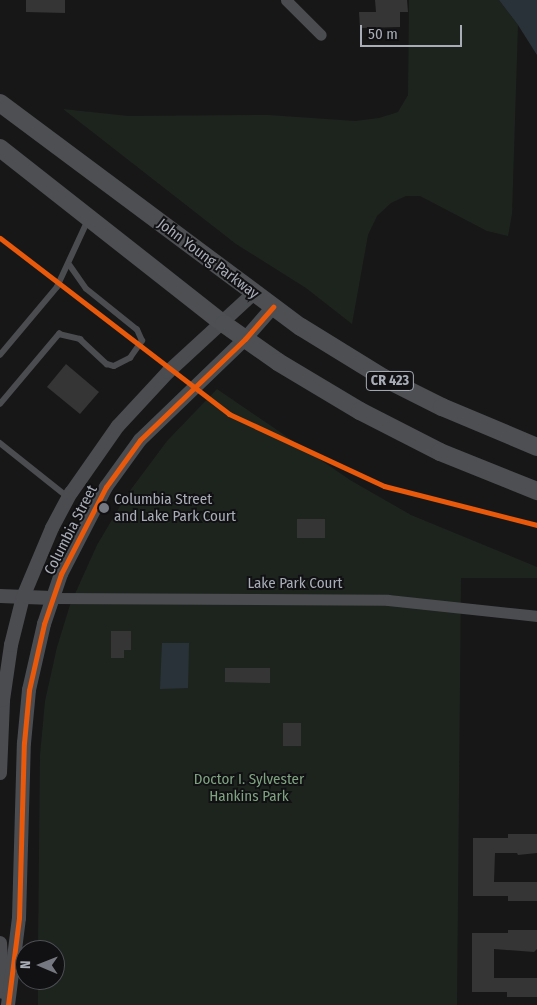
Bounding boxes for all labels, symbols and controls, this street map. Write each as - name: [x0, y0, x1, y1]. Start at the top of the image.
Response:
- scale bar: [362, 15, 464, 47]
- text: 50 m: [368, 25, 398, 43]
- street label: John Young Parkway: [154, 215, 262, 303]
- road number: CR 423: [365, 370, 415, 392]
- street label: Columbia Street: [41, 482, 101, 578]
- place label: Columbia Street and Lake Park Court: [114, 490, 236, 525]
- marker: Columbia Street and Lake Park Court: [98, 502, 110, 514]
- street label: Lake Park Court: [247, 575, 343, 593]
- park label: Doctor I. Sylvester Hankins Park: [194, 770, 304, 805]
- north arrow: [15, 940, 65, 990]
- text: N: [17, 960, 34, 969]

